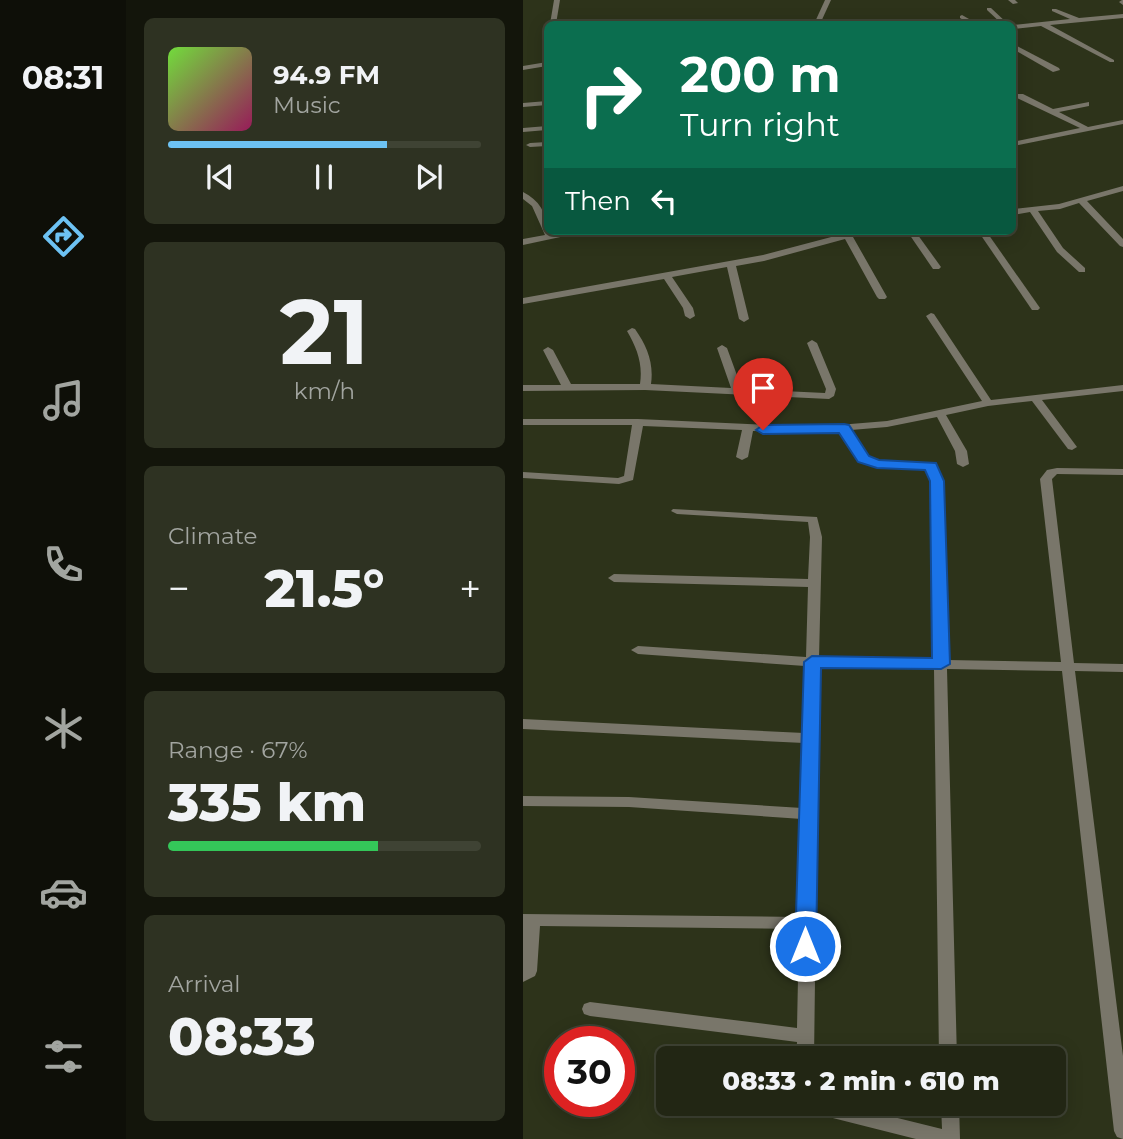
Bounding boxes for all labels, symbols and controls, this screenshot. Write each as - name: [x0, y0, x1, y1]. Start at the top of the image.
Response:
- text: 200 m: [680, 45, 841, 104]
- icon: right: [565, 49, 656, 140]
- text: 08:31: [22, 58, 104, 97]
- text: 94.9 FM: [273, 59, 380, 91]
- text: Music: [273, 91, 341, 119]
- text: Turn right: [680, 105, 840, 144]
- icon: previous: [201, 158, 239, 196]
- icon: pause: [305, 158, 343, 196]
- icon: next: [410, 158, 448, 196]
- icon: left: [645, 182, 683, 220]
- text: Then: [565, 185, 631, 217]
- icon: directions: [39, 212, 88, 261]
- text: 21: [280, 276, 369, 387]
- pin: [733, 358, 793, 430]
- icon: arrive: [744, 369, 782, 407]
- icon: music: [39, 376, 88, 425]
- text: km/h: [294, 377, 355, 405]
- text: Climate: [168, 522, 257, 550]
- icon: phone: [39, 540, 88, 589]
- text: 21.5°: [265, 557, 385, 620]
- text: −: [168, 565, 190, 612]
- text: +: [459, 565, 481, 612]
- icon: climate: [39, 704, 88, 753]
- text: Range · 67%: [168, 736, 308, 764]
- text: 335 km: [168, 771, 366, 834]
- icon: car: [39, 868, 88, 917]
- position arrow: [768, 909, 842, 983]
- text: Arrival: [168, 970, 241, 998]
- text: 08:33: [168, 1005, 316, 1068]
- speed limit sign: 30: [544, 1026, 635, 1117]
- icon: filters: [39, 1032, 88, 1081]
- text: 08:33 · 2 min · 610 m: [722, 1065, 1000, 1097]

